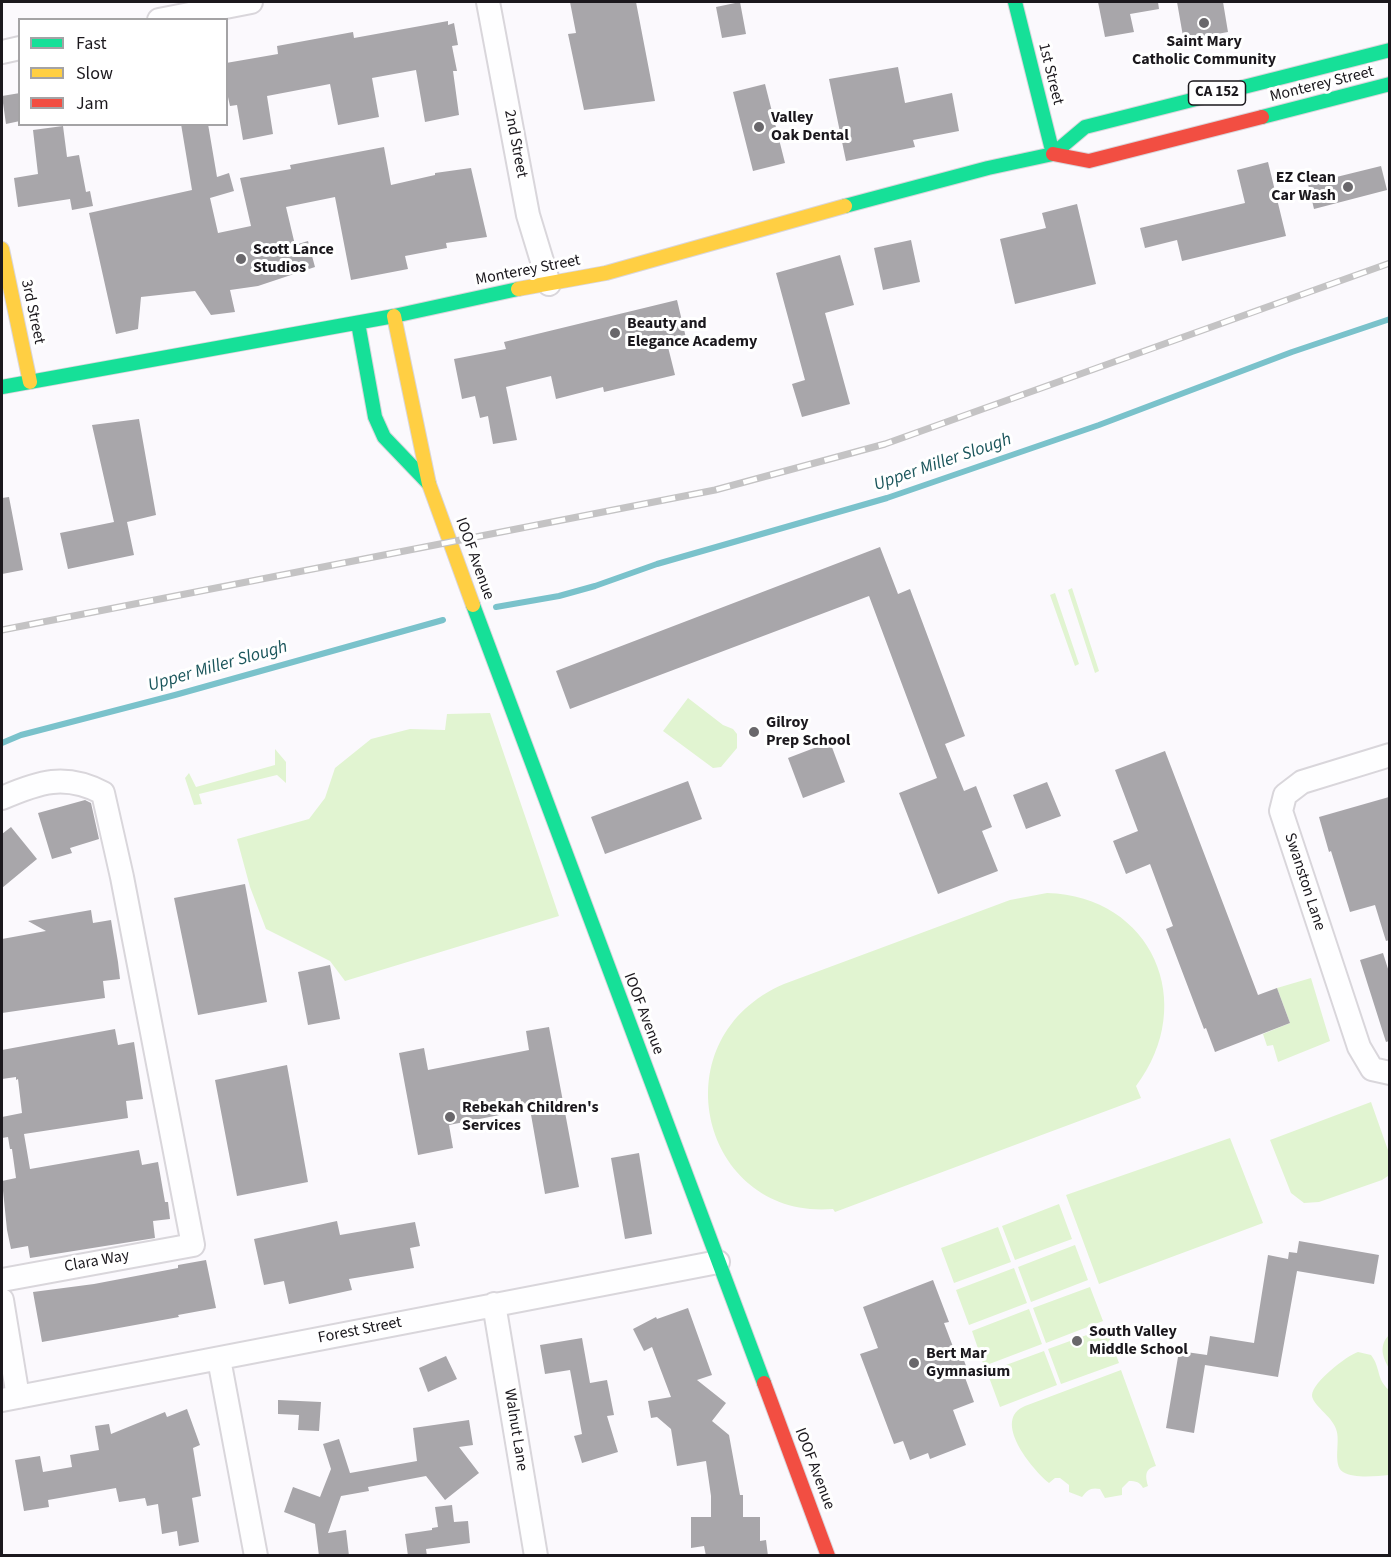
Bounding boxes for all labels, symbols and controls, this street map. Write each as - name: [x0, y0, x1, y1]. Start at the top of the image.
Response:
- marker: Saint Mary Catholic Community: [1197, 16, 1211, 30]
- legend: [18, 18, 228, 126]
- text: Fast: [76, 31, 107, 56]
- place label: Saint Mary Catholic Community: [1132, 32, 1276, 70]
- street label: 1st Street: [1033, 41, 1067, 107]
- text: Slow: [76, 61, 113, 86]
- street label: Monterey Street: [1268, 63, 1376, 107]
- road number: CA 152: [1188, 81, 1246, 105]
- text: Jam: [76, 91, 109, 116]
- street label: 2nd Street: [499, 108, 531, 180]
- place label: Valley Oak Dental: [771, 108, 849, 146]
- marker: Valley Oak Dental: [752, 120, 766, 134]
- place label: EZ Clean Car Wash: [1271, 168, 1336, 206]
- marker: EZ Clean Car Wash: [1341, 180, 1355, 194]
- place label: Scott Lance Studios: [253, 240, 334, 278]
- street label: Monterey Street: [474, 251, 582, 291]
- marker: Scott Lance Studios: [234, 252, 248, 266]
- street label: 3rd Street: [16, 278, 48, 346]
- place label: Beauty and Elegance Academy: [627, 314, 757, 352]
- marker: Beauty and Elegance Academy: [608, 326, 622, 340]
- water label: Upper Miller Slough: [871, 429, 1015, 497]
- street label: IOOF Avenue: [450, 515, 498, 603]
- water label: Upper Miller Slough: [146, 637, 290, 697]
- place label: Gilroy Prep School: [766, 713, 850, 751]
- marker: Gilroy Prep School: [747, 725, 761, 739]
- street label: Swanston Lane: [1279, 831, 1329, 933]
- street label: IOOF Avenue: [619, 970, 667, 1058]
- place label: Rebekah Children's Services: [462, 1098, 599, 1136]
- marker: Rebekah Children's Services: [443, 1110, 457, 1124]
- street label: Clara Way: [63, 1247, 131, 1277]
- street label: Forest Street: [317, 1313, 403, 1349]
- place label: South Valley Middle School: [1089, 1322, 1188, 1360]
- marker: South Valley Middle School: [1070, 1334, 1084, 1348]
- place label: Bert Mar Gymnasium: [926, 1344, 1010, 1382]
- marker: Bert Mar Gymnasium: [907, 1356, 921, 1370]
- street label: Walnut Lane: [499, 1387, 531, 1473]
- street label: IOOF Avenue: [790, 1425, 838, 1513]

